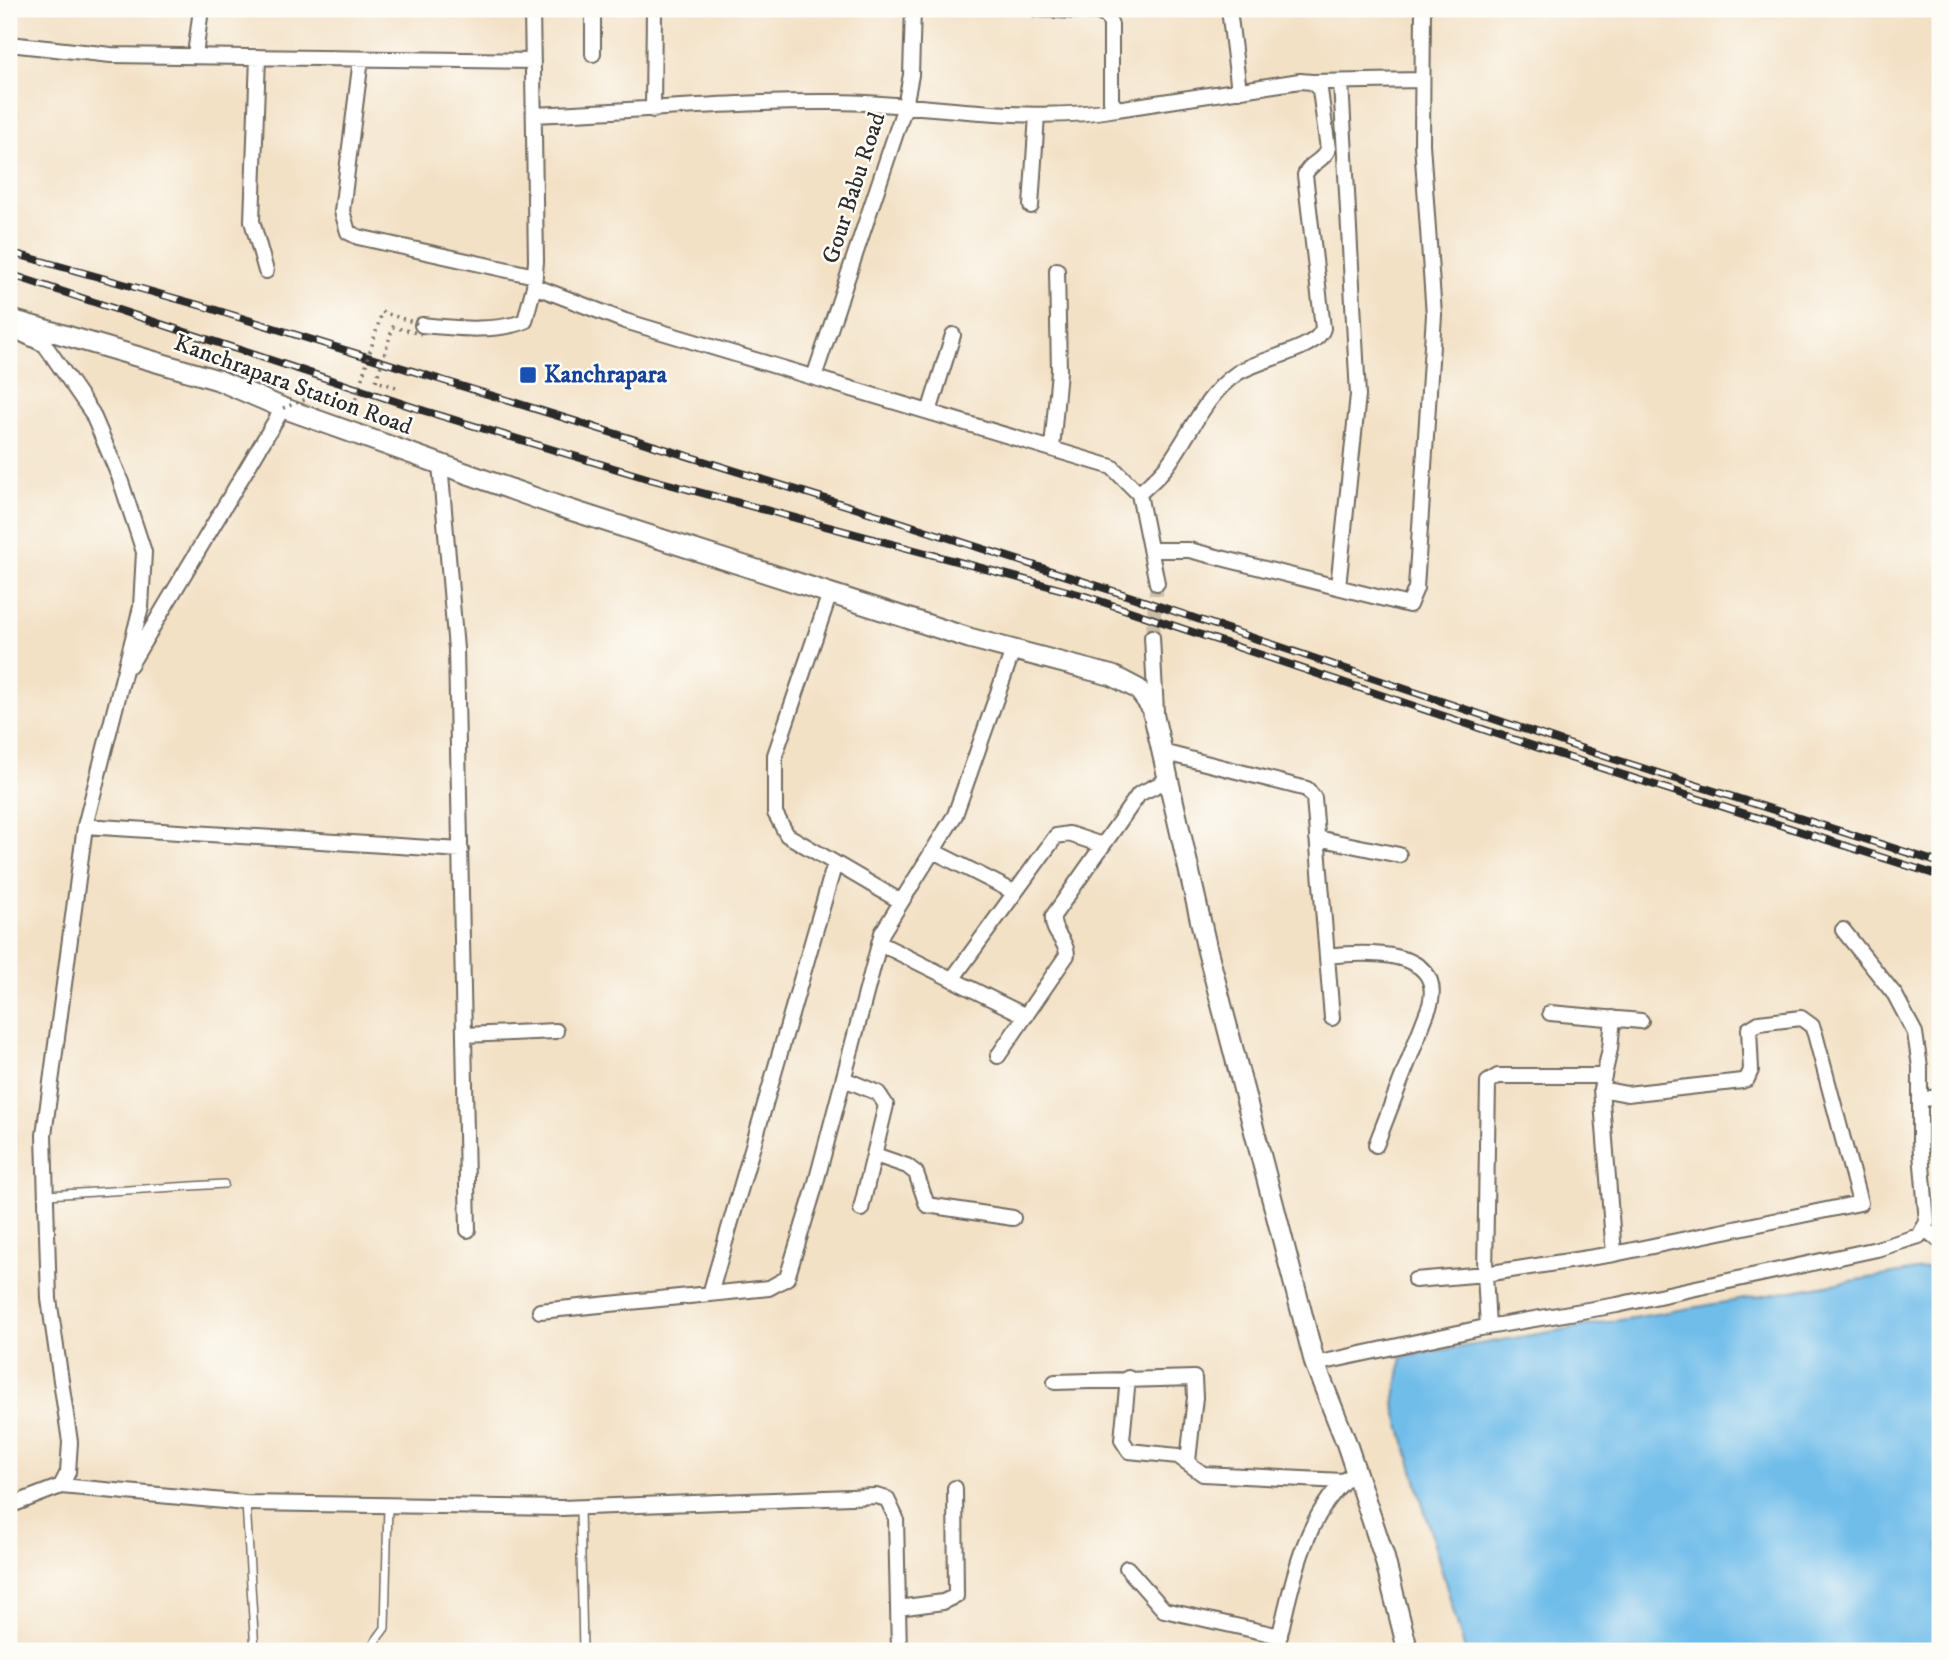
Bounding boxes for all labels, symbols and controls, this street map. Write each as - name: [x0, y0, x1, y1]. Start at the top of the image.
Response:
- street label: Gour Babu Road: [815, 109, 893, 267]
- street label: Kanchrapara Station Road: [170, 328, 416, 442]
- place label: Kanchrapara: [544, 360, 668, 390]
- marker: Kanchrapara: [518, 365, 538, 385]

